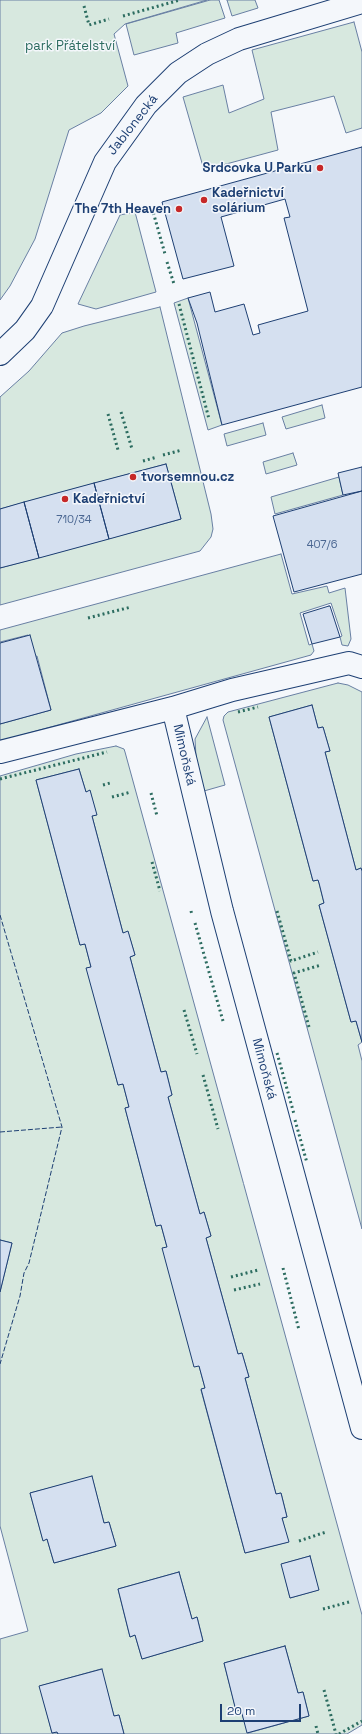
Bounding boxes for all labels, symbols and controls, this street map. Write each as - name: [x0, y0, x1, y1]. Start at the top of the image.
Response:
- park label: park Přátelství: [25, 38, 115, 54]
- street label: Jablonecká: [105, 92, 161, 158]
- place label: Srdcovka U Parku: [203, 160, 312, 176]
- marker: Srdcovka U Parku: [315, 163, 325, 173]
- place label: Kadeřnictví solárium: [212, 185, 284, 216]
- marker: Kadeřnictví solárium: [199, 195, 209, 205]
- place label: The 7th Heaven: [74, 201, 171, 217]
- marker: The 7th Heaven: [174, 204, 184, 214]
- place label: tvorsemnou.cz: [141, 469, 234, 485]
- marker: tvorsemnou.cz: [128, 472, 138, 482]
- place label: Kadeřnictví: [73, 491, 145, 507]
- marker: Kadeřnictví: [60, 494, 70, 504]
- house number: 710/34: [56, 513, 92, 527]
- house number: 407/6: [307, 538, 337, 552]
- street label: Mimoňská: [169, 723, 199, 787]
- street label: Mimoňská: [248, 1037, 280, 1101]
- scale bar: [222, 1696, 303, 1722]
- text: 20 m: [227, 1703, 255, 1719]

